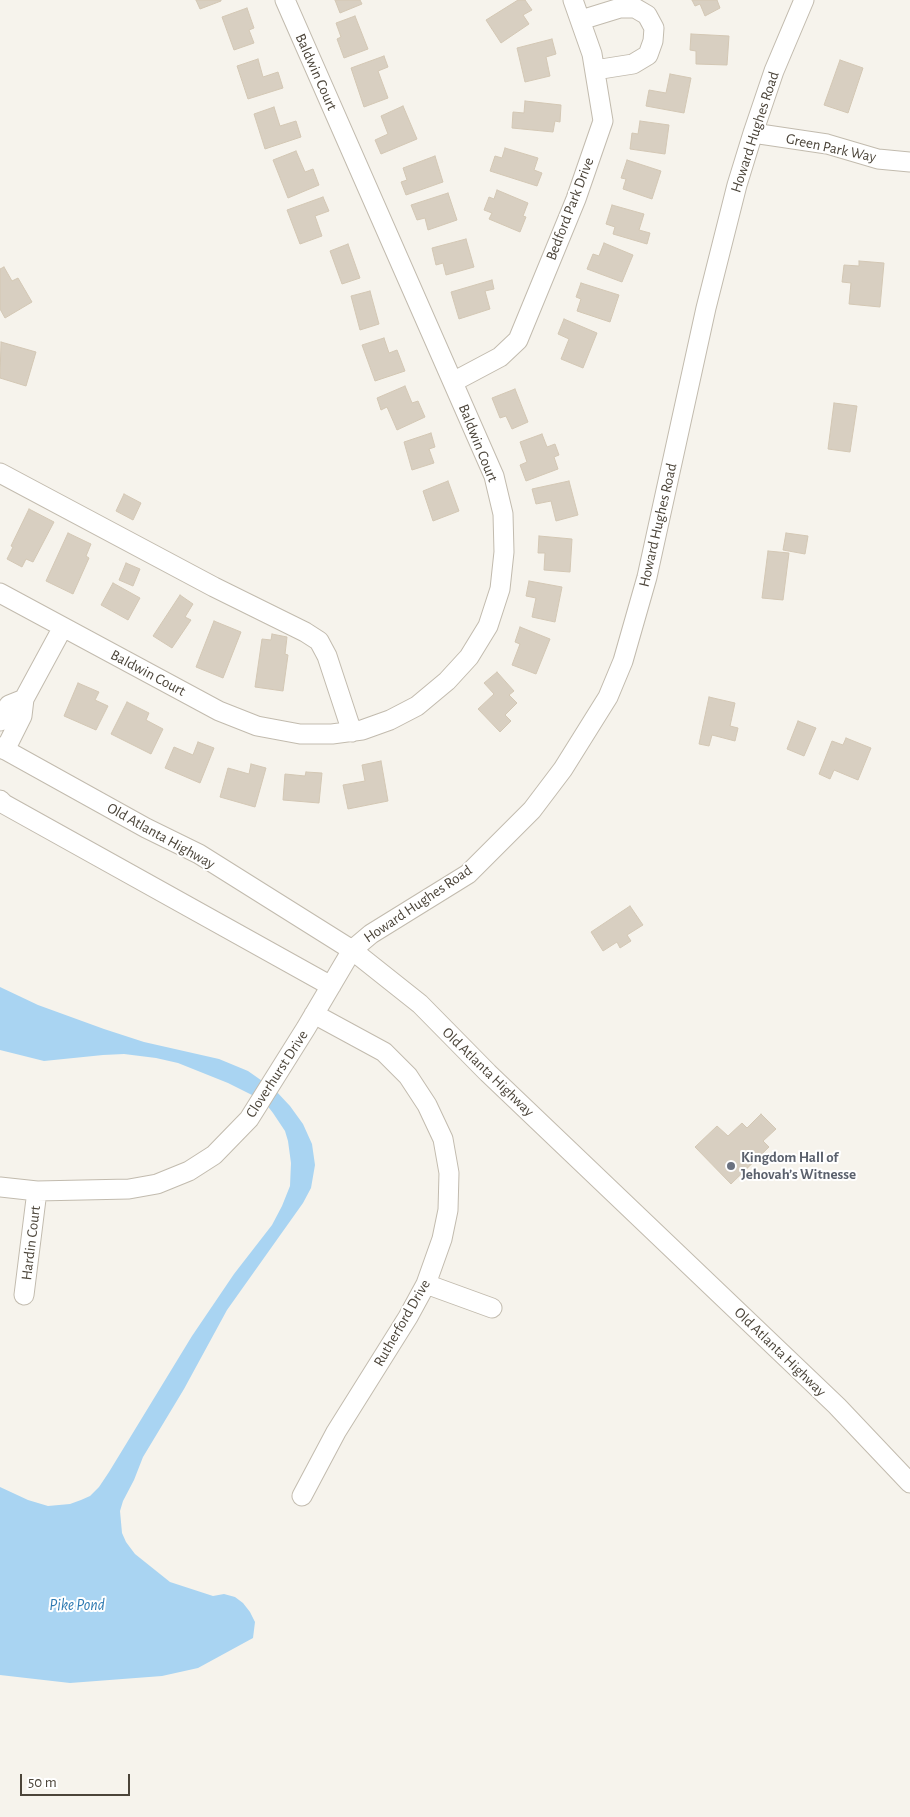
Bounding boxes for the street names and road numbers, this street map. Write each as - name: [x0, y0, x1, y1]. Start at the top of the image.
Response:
- street label: Baldwin Court: [291, 31, 341, 113]
- street label: Howard Hughes Road: [727, 69, 783, 195]
- street label: Green Park Way: [784, 130, 878, 166]
- street label: Bedford Park Drive: [542, 155, 598, 263]
- street label: Baldwin Court: [454, 401, 502, 485]
- street label: Howard Hughes Road: [635, 461, 681, 589]
- street label: Baldwin Court: [107, 646, 189, 700]
- street label: Old Atlanta Highway: [104, 799, 218, 873]
- street label: Howard Hughes Road: [361, 861, 475, 947]
- street label: Old Atlanta Highway: [438, 1024, 538, 1120]
- street label: Cloverhurst Drive: [242, 1027, 312, 1121]
- street label: Hardin Court: [17, 1205, 45, 1281]
- street label: Rutherford Drive: [370, 1276, 434, 1370]
- street label: Old Atlanta Highway: [730, 1304, 830, 1400]

